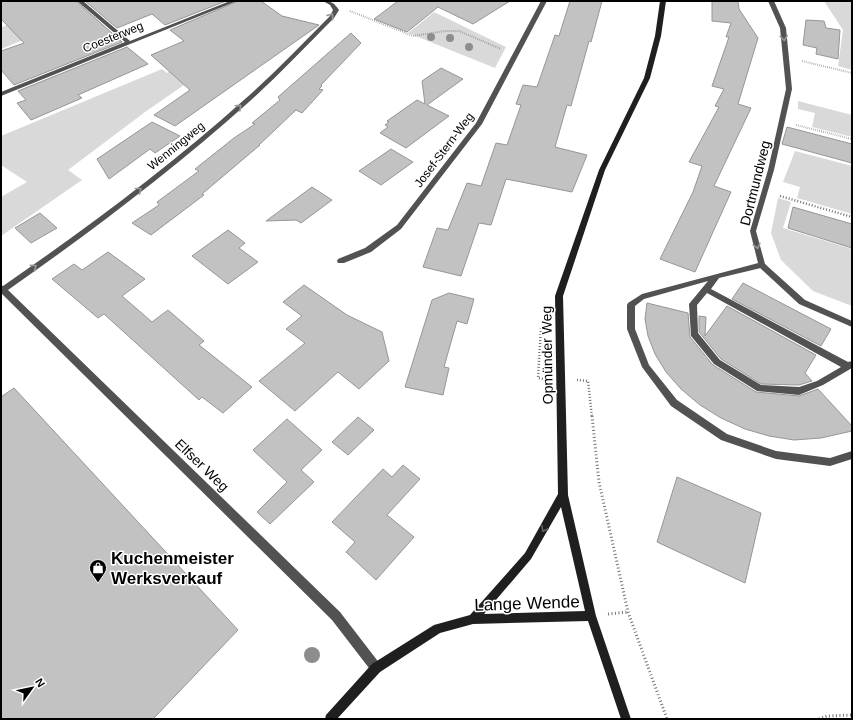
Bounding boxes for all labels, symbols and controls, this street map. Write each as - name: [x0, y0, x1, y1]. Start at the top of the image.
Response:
- one-way arrow: [327, 13, 334, 20]
- street label: Coesterweg: [81, 19, 145, 55]
- one-way arrow: [779, 35, 788, 41]
- one-way arrow: [234, 104, 242, 112]
- street label: Josef-Stern-Weg: [411, 110, 477, 190]
- street label: Wenningweg: [145, 119, 207, 173]
- street label: Dortmundweg: [737, 139, 773, 227]
- one-way arrow: [135, 188, 142, 195]
- one-way arrow: [752, 242, 761, 249]
- one-way arrow: [30, 265, 37, 272]
- street label: Opmünder Weg: [538, 306, 556, 404]
- street label: Elfser Weg: [172, 436, 232, 494]
- one-way arrow: [541, 525, 548, 532]
- place label: Kuchenmeister Werksverkauf: [111, 549, 234, 588]
- shop icon: Kuchenmeister Werksverkauf: [88, 558, 108, 583]
- street label: Lange Wende: [474, 592, 580, 615]
- north arrow: [12, 668, 52, 708]
- text: N: [33, 676, 48, 689]

